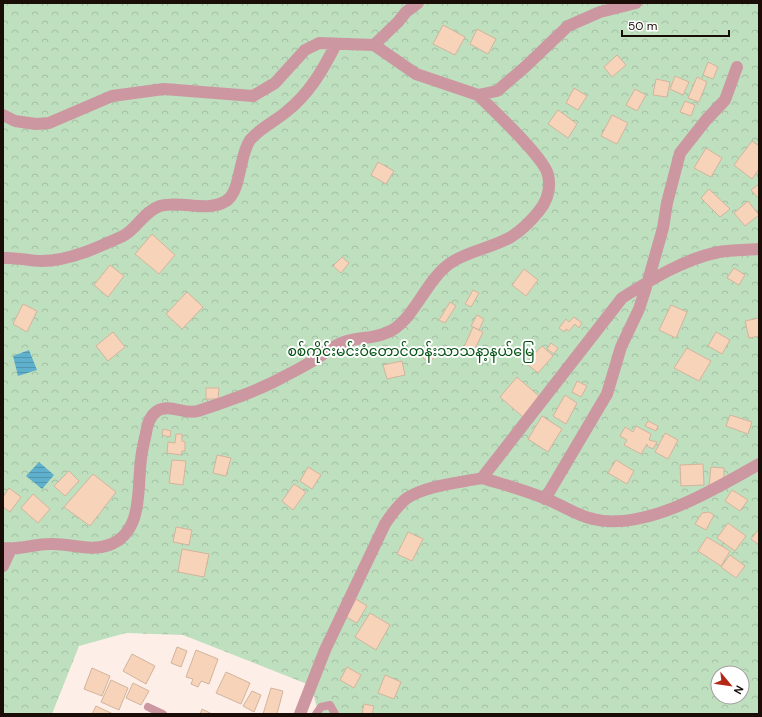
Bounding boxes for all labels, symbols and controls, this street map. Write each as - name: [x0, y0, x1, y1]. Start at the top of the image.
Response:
- scale bar: [622, 12, 729, 38]
- text: 50 m: [628, 18, 657, 34]
- park label: စစ်ကိုင်းမင်းဝံတောင်တန်းသာသနာ့နယ်မြေ: [287, 341, 535, 363]
- north arrow: [710, 665, 750, 705]
- text: N: [731, 683, 747, 697]

